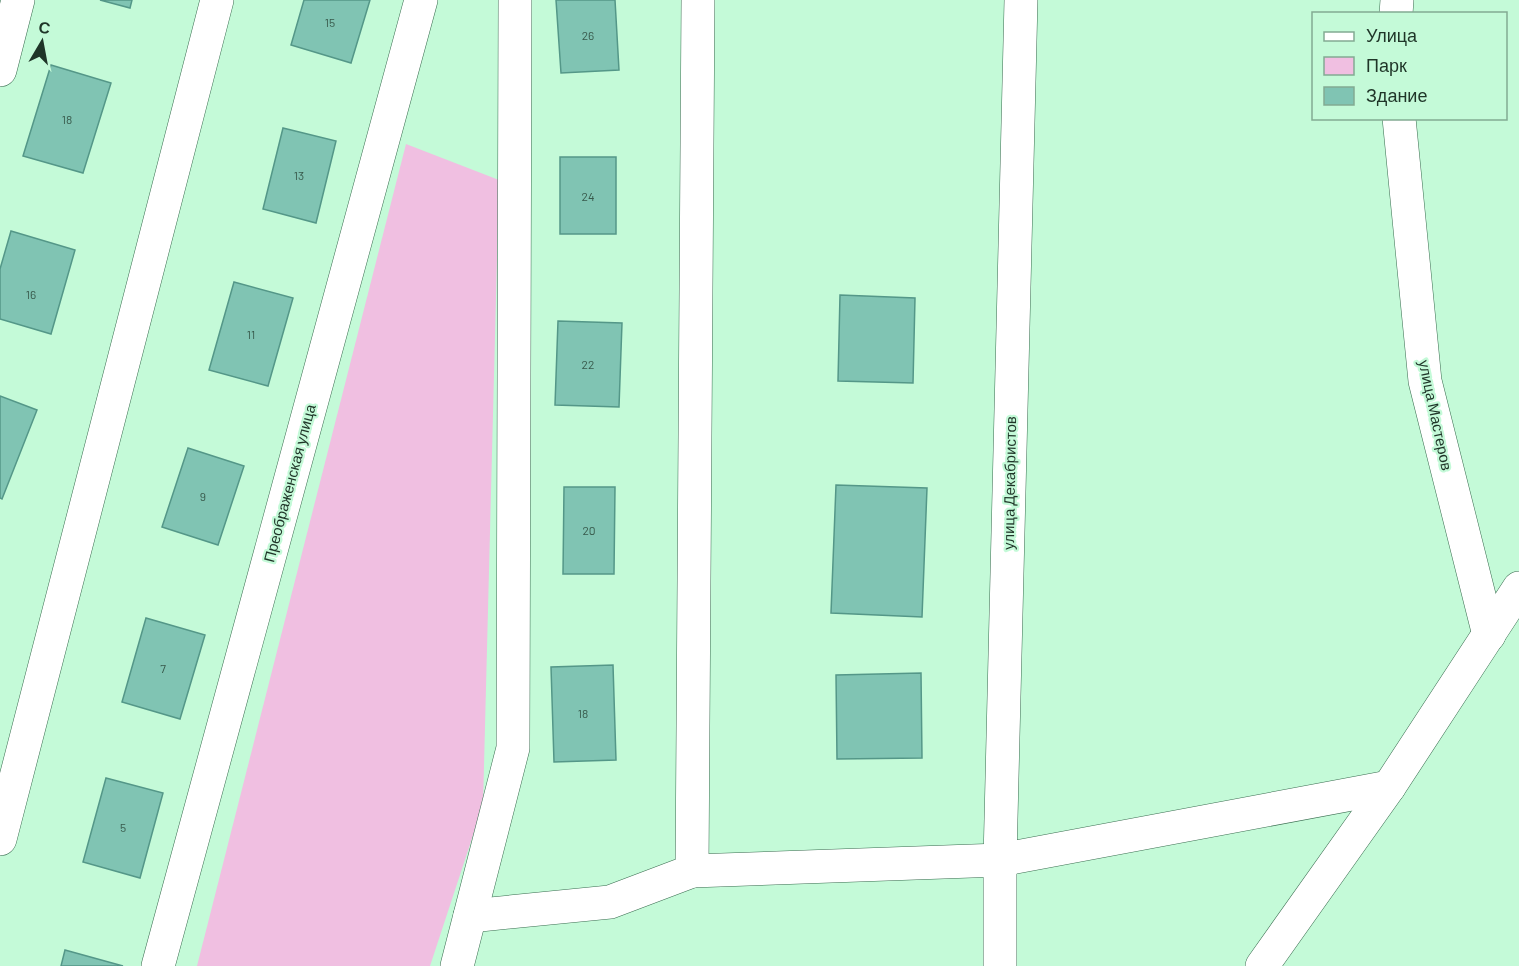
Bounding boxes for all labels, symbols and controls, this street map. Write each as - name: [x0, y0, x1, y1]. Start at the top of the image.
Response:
- north arrow: [12, 12, 72, 72]
- legend: [1312, 12, 1507, 120]
- house number: 15: [325, 15, 335, 29]
- text: С: [37, 16, 52, 37]
- text: Улица: [1366, 24, 1418, 46]
- house number: 26: [582, 28, 594, 42]
- text: Парк: [1366, 54, 1407, 76]
- text: Здание: [1366, 84, 1427, 106]
- house number: 18: [62, 112, 72, 126]
- house number: 13: [294, 168, 304, 182]
- house number: 24: [581, 189, 595, 203]
- house number: 16: [26, 287, 36, 301]
- house number: 11: [247, 327, 255, 341]
- house number: 22: [582, 357, 594, 371]
- street label: улица Мастеров: [1416, 358, 1456, 472]
- street label: Преображенская улица: [259, 401, 319, 564]
- street label: улица Декабристов: [999, 416, 1019, 550]
- house number: 9: [200, 489, 206, 503]
- house number: 20: [582, 523, 596, 537]
- house number: 7: [160, 661, 166, 675]
- house number: 18: [578, 706, 588, 720]
- house number: 5: [120, 820, 126, 834]

